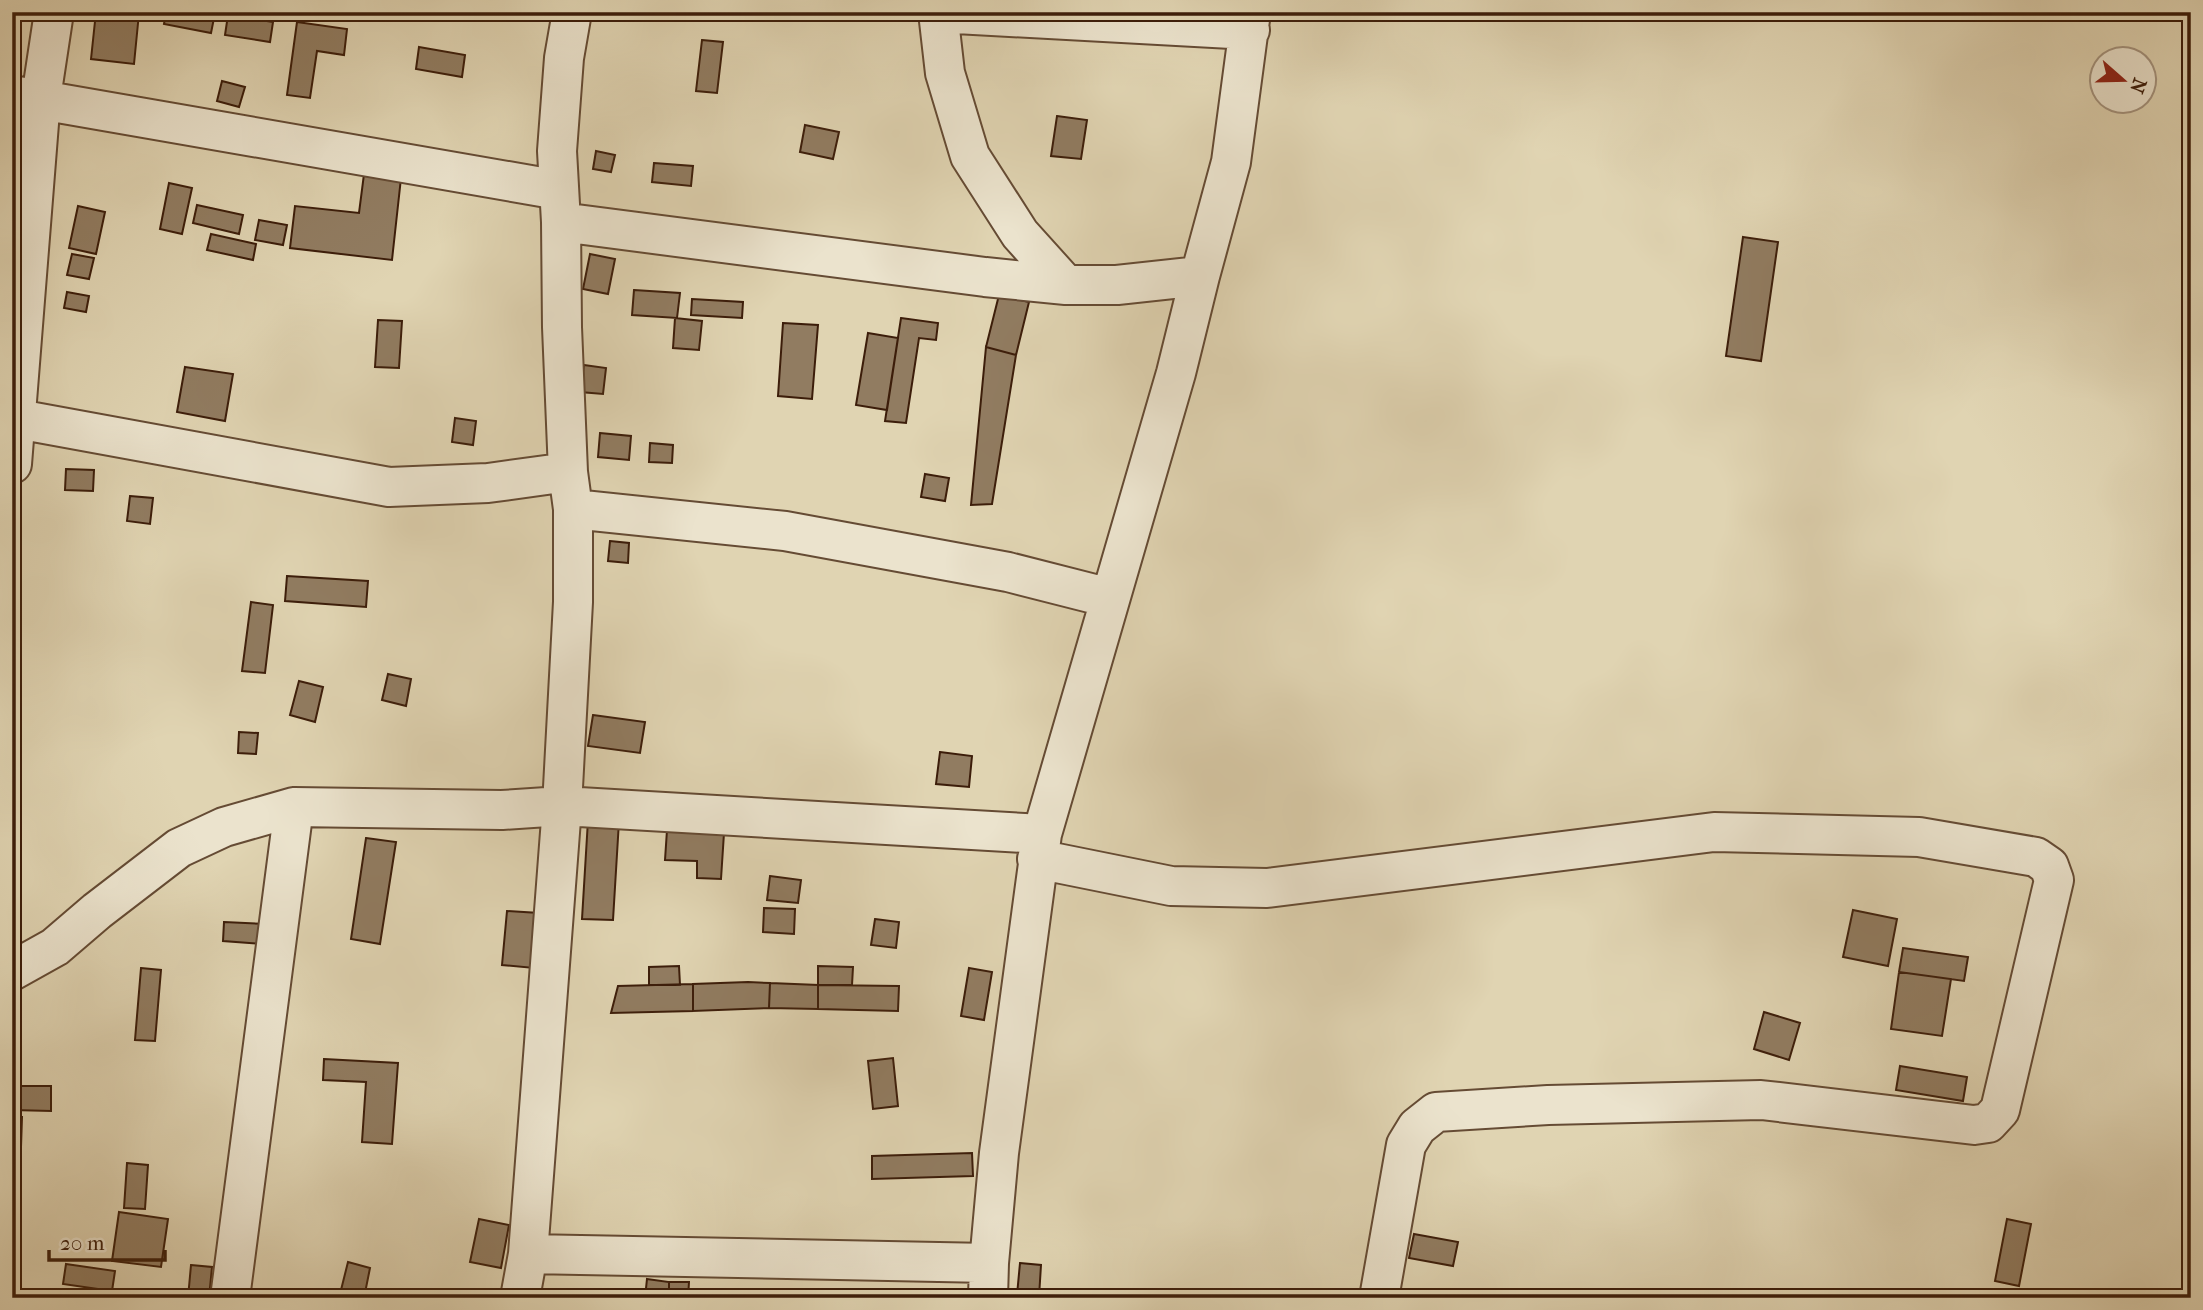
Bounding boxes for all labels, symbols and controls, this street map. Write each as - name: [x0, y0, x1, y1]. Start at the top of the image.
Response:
- north arrow: [2088, 46, 2158, 116]
- text: N: [2125, 75, 2151, 97]
- scale bar: [49, 1219, 164, 1263]
- text: 20 m: [60, 1231, 105, 1255]

